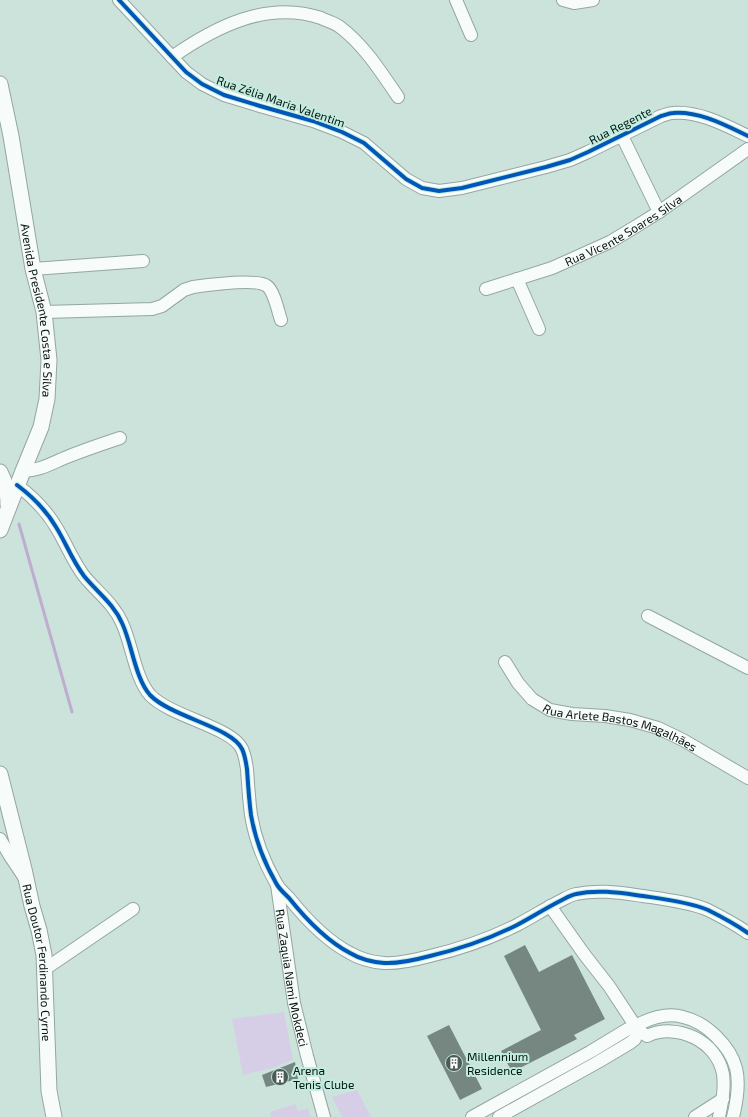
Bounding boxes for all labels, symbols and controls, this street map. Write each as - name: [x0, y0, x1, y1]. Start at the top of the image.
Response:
- street label: Rua Zélia Maria Valentim: [215, 72, 347, 130]
- street label: Rua Regente: [586, 103, 654, 147]
- street label: Rua Vicente Soares Silva: [562, 191, 684, 268]
- street label: Avenida Presidente Costa e Silva: [19, 222, 56, 398]
- street label: Rua Arlete Bastos Magalhães: [540, 700, 700, 754]
- street label: Rua Doutor Ferdinando Cyrne: [20, 882, 54, 1042]
- street label: Rua Zaquia Nami Mokdeci: [274, 908, 311, 1048]
- place label: Millennium Residence: [467, 1049, 528, 1077]
- building icon: Millennium Residence: [444, 1053, 464, 1073]
- place label: Arena Tenis Clube: [293, 1063, 354, 1091]
- building icon: Arena Tenis Clube: [270, 1067, 290, 1087]

